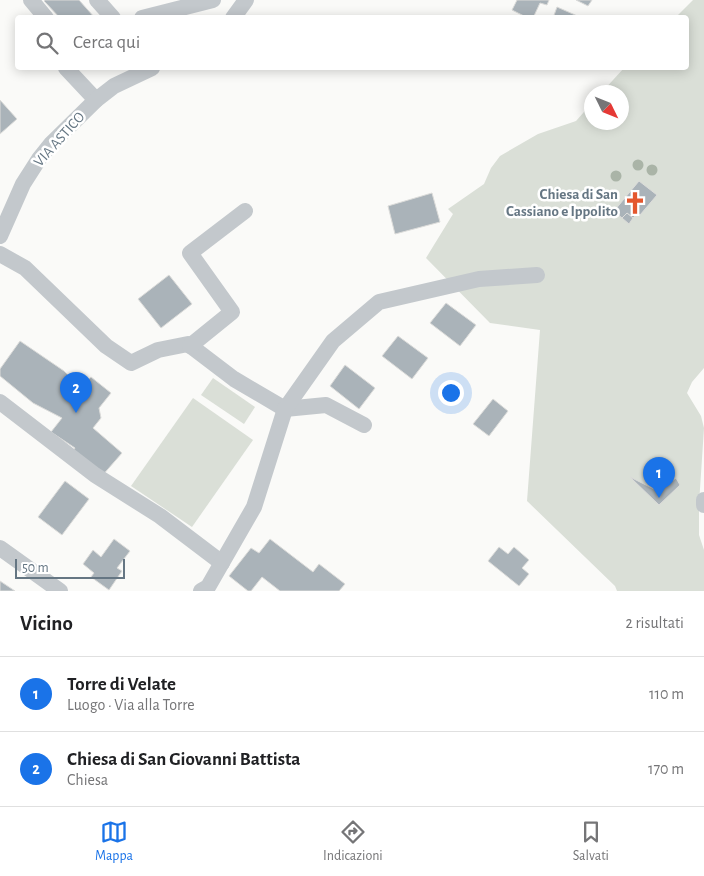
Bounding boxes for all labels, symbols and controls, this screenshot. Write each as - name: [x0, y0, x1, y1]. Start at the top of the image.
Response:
- search box: [15, 15, 689, 70]
- icon: search: [33, 29, 61, 57]
- text: Cerca qui: [73, 33, 140, 52]
- north arrow: [584, 85, 629, 130]
- street label: VIA ASTICO: [31, 109, 88, 169]
- place label: Chiesa di San Cassiano e Ippolito: [506, 187, 618, 219]
- church icon: Chiesa di San Cassiano e Ippolito: [622, 190, 648, 216]
- pin: 2: [60, 372, 92, 413]
- your location: [438, 380, 464, 406]
- pin: 1: [643, 457, 675, 498]
- scale bar: [15, 556, 125, 579]
- text: 50 m: [22, 561, 49, 575]
- text: Vicino: [20, 613, 73, 634]
- text: 2 risultati: [626, 615, 684, 631]
- text: Torre di Velate: [67, 675, 176, 694]
- text: 1: [33, 686, 39, 702]
- text: 110 m: [649, 686, 684, 702]
- text: Luogo · Via alla Torre: [67, 697, 195, 713]
- text: Chiesa di San Giovanni Battista: [67, 750, 301, 769]
- text: 2: [32, 761, 40, 777]
- text: 170 m: [648, 761, 684, 777]
- text: Chiesa: [67, 772, 108, 788]
- tab: Mappa: [95, 818, 133, 865]
- tab: Indicazioni: [323, 818, 383, 865]
- tab: Salvati: [573, 818, 609, 865]

